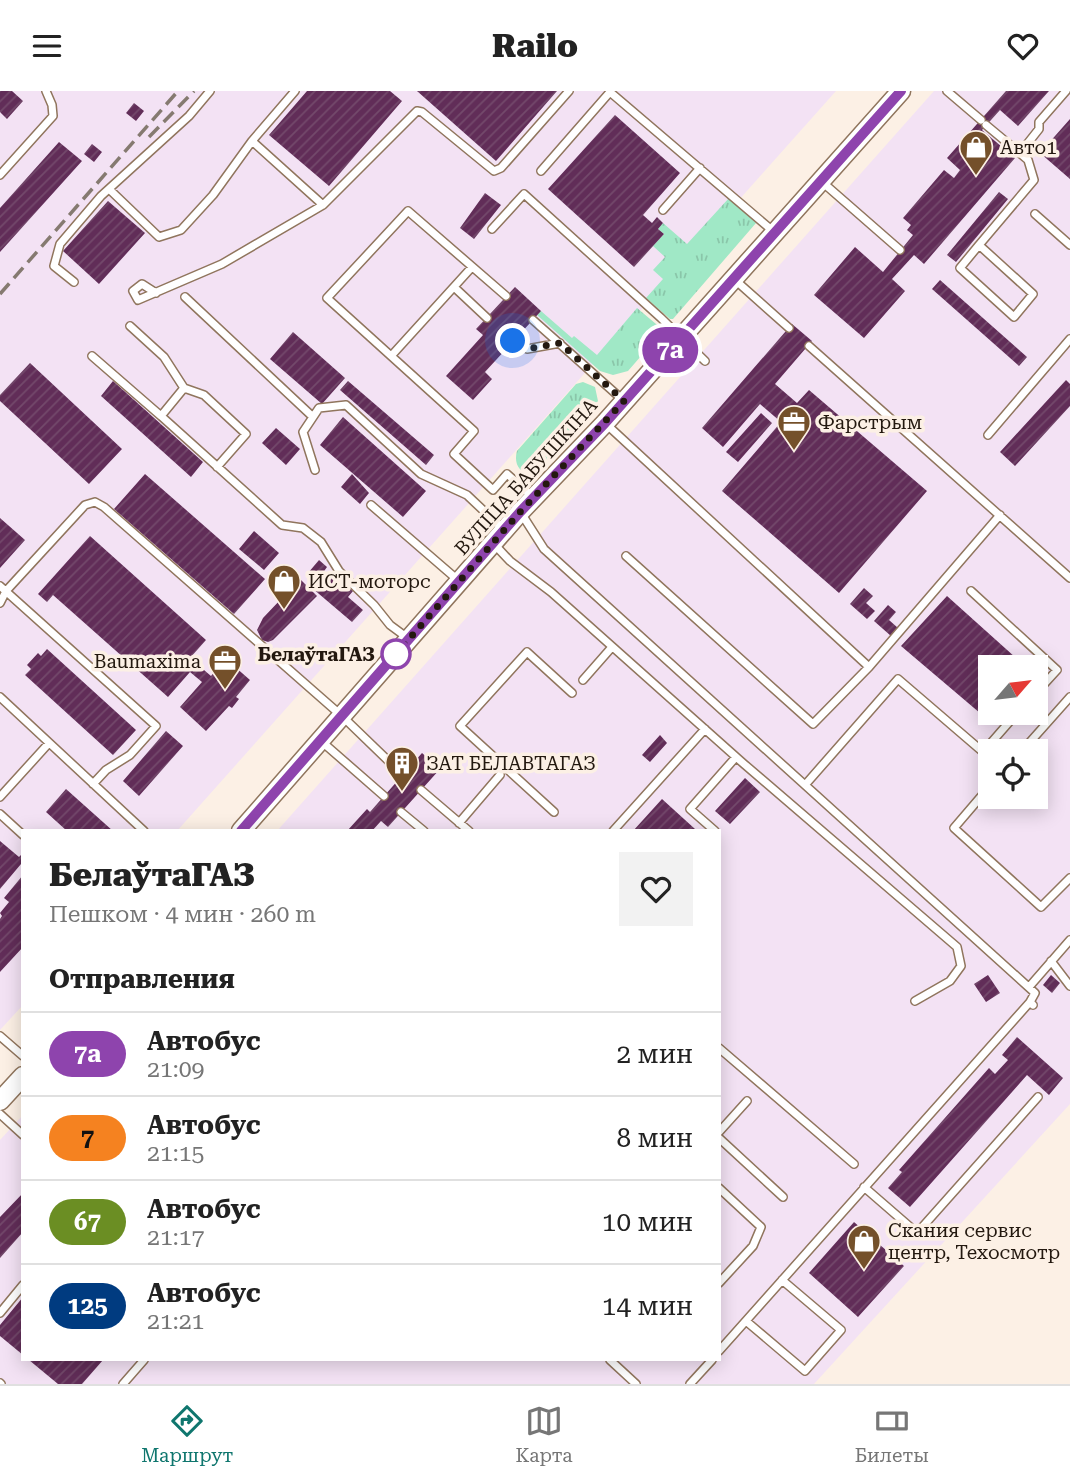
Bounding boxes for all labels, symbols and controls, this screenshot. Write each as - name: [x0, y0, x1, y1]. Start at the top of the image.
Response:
- icon: menu: [28, 27, 66, 65]
- text: Railo: [492, 27, 578, 65]
- icon: heart: [1004, 27, 1042, 65]
- shop icon: Авто1: [957, 128, 995, 177]
- place label: Авто1: [1000, 136, 1057, 159]
- your location: [495, 323, 530, 358]
- line badge: 7а: [638, 327, 702, 373]
- text: 7а: [656, 336, 684, 364]
- street label: ВУЛІЦА БАБУШКІНА: [450, 394, 603, 560]
- office icon: Фарстрым: [775, 403, 813, 452]
- place label: Фарстрым: [818, 411, 922, 434]
- shop icon: ИСТ-моторс: [265, 562, 303, 611]
- place label: ИСТ-моторс: [308, 570, 431, 593]
- marker: БелаўтаГАЗ: [381, 639, 411, 669]
- office icon: Baumaxima: [206, 642, 244, 691]
- place label: БелаўтаГАЗ: [258, 643, 375, 666]
- place label: Baumaxima: [94, 650, 202, 673]
- north arrow: [978, 655, 1048, 725]
- map controls: [978, 655, 1048, 809]
- button: locate: [978, 739, 1048, 809]
- building icon: ЗАТ БЕЛАВТАГАЗ: [383, 744, 421, 793]
- place label: ЗАТ БЕЛАВТАГАЗ: [426, 752, 596, 775]
- button: heart: [619, 852, 693, 926]
- text: БелаўтаГАЗ: [49, 855, 255, 894]
- text: Пешком · 4 мин · 260 m: [49, 901, 316, 928]
- text: Отправления: [49, 964, 235, 994]
- text: Автобус: [147, 1026, 261, 1056]
- text: 2 мин: [616, 1039, 693, 1069]
- text: 7а: [74, 1040, 101, 1068]
- text: 21:09: [147, 1056, 204, 1083]
- text: Автобус: [147, 1110, 261, 1140]
- text: 8 мин: [616, 1123, 693, 1153]
- text: 7: [81, 1124, 94, 1152]
- text: 21:15: [147, 1140, 204, 1167]
- text: Автобус: [147, 1194, 261, 1224]
- text: 10 мин: [602, 1207, 693, 1237]
- text: 67: [74, 1208, 101, 1236]
- place label: Скания сервис центр, Техосмотр: [888, 1219, 1060, 1264]
- shop icon: Скания сервис центр, Техосмотр: [845, 1222, 883, 1271]
- text: 21:17: [147, 1224, 204, 1251]
- text: Автобус: [147, 1278, 261, 1308]
- text: 14 мин: [602, 1291, 693, 1321]
- text: 125: [67, 1292, 108, 1320]
- text: 21:21: [147, 1308, 204, 1335]
- tab: Маршрут: [141, 1402, 233, 1467]
- tab: Карта: [516, 1402, 572, 1467]
- tab: Билеты: [855, 1402, 929, 1467]

